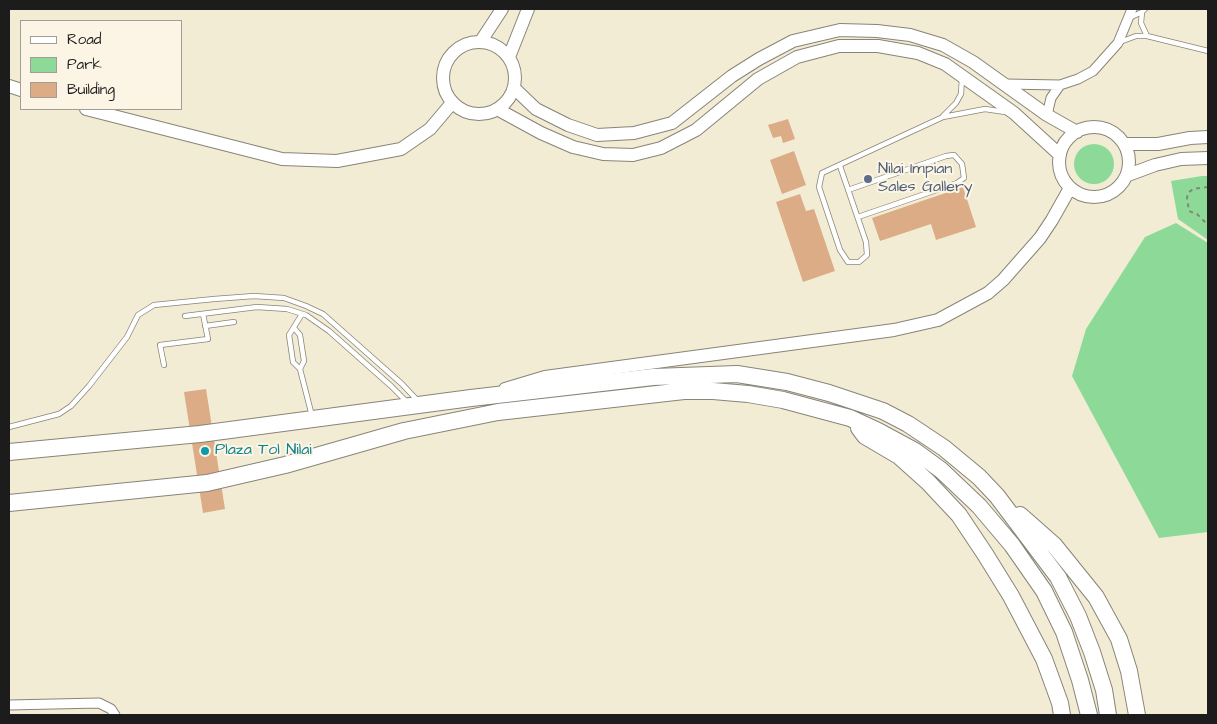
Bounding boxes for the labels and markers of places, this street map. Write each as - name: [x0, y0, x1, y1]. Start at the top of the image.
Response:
- place label: Nilai Impian Sales Gallery: [878, 160, 973, 198]
- marker: Nilai Impian Sales Gallery: [862, 173, 874, 185]
- place label: Plaza Tol Nilai: [215, 441, 312, 461]
- marker: Plaza Tol Nilai: [199, 445, 211, 457]

